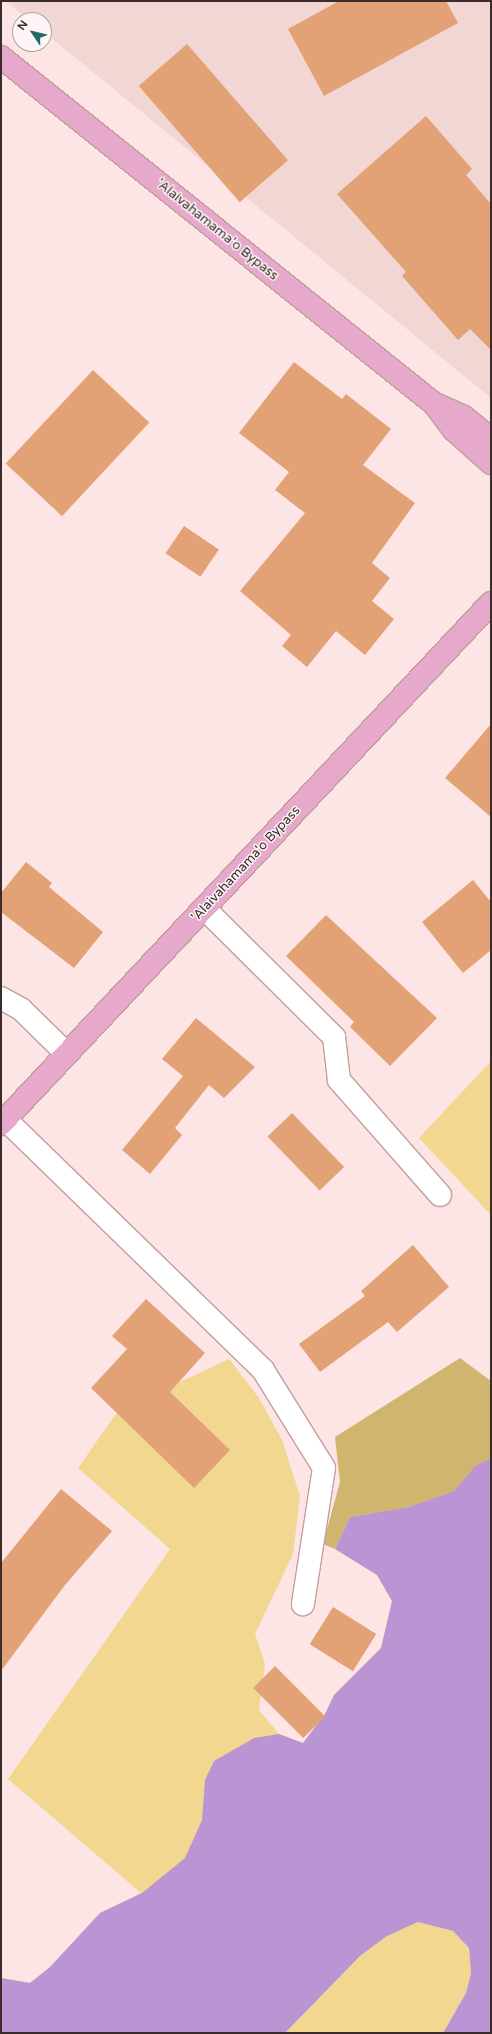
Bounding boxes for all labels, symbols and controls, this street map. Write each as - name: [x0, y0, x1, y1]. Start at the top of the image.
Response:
- north arrow: [12, 12, 52, 52]
- text: N: [15, 18, 30, 33]
- street label: 'Alaivahamama'o Bypass: [153, 176, 281, 284]
- street label: 'Alaivahamama'o Bypass: [188, 803, 304, 925]

